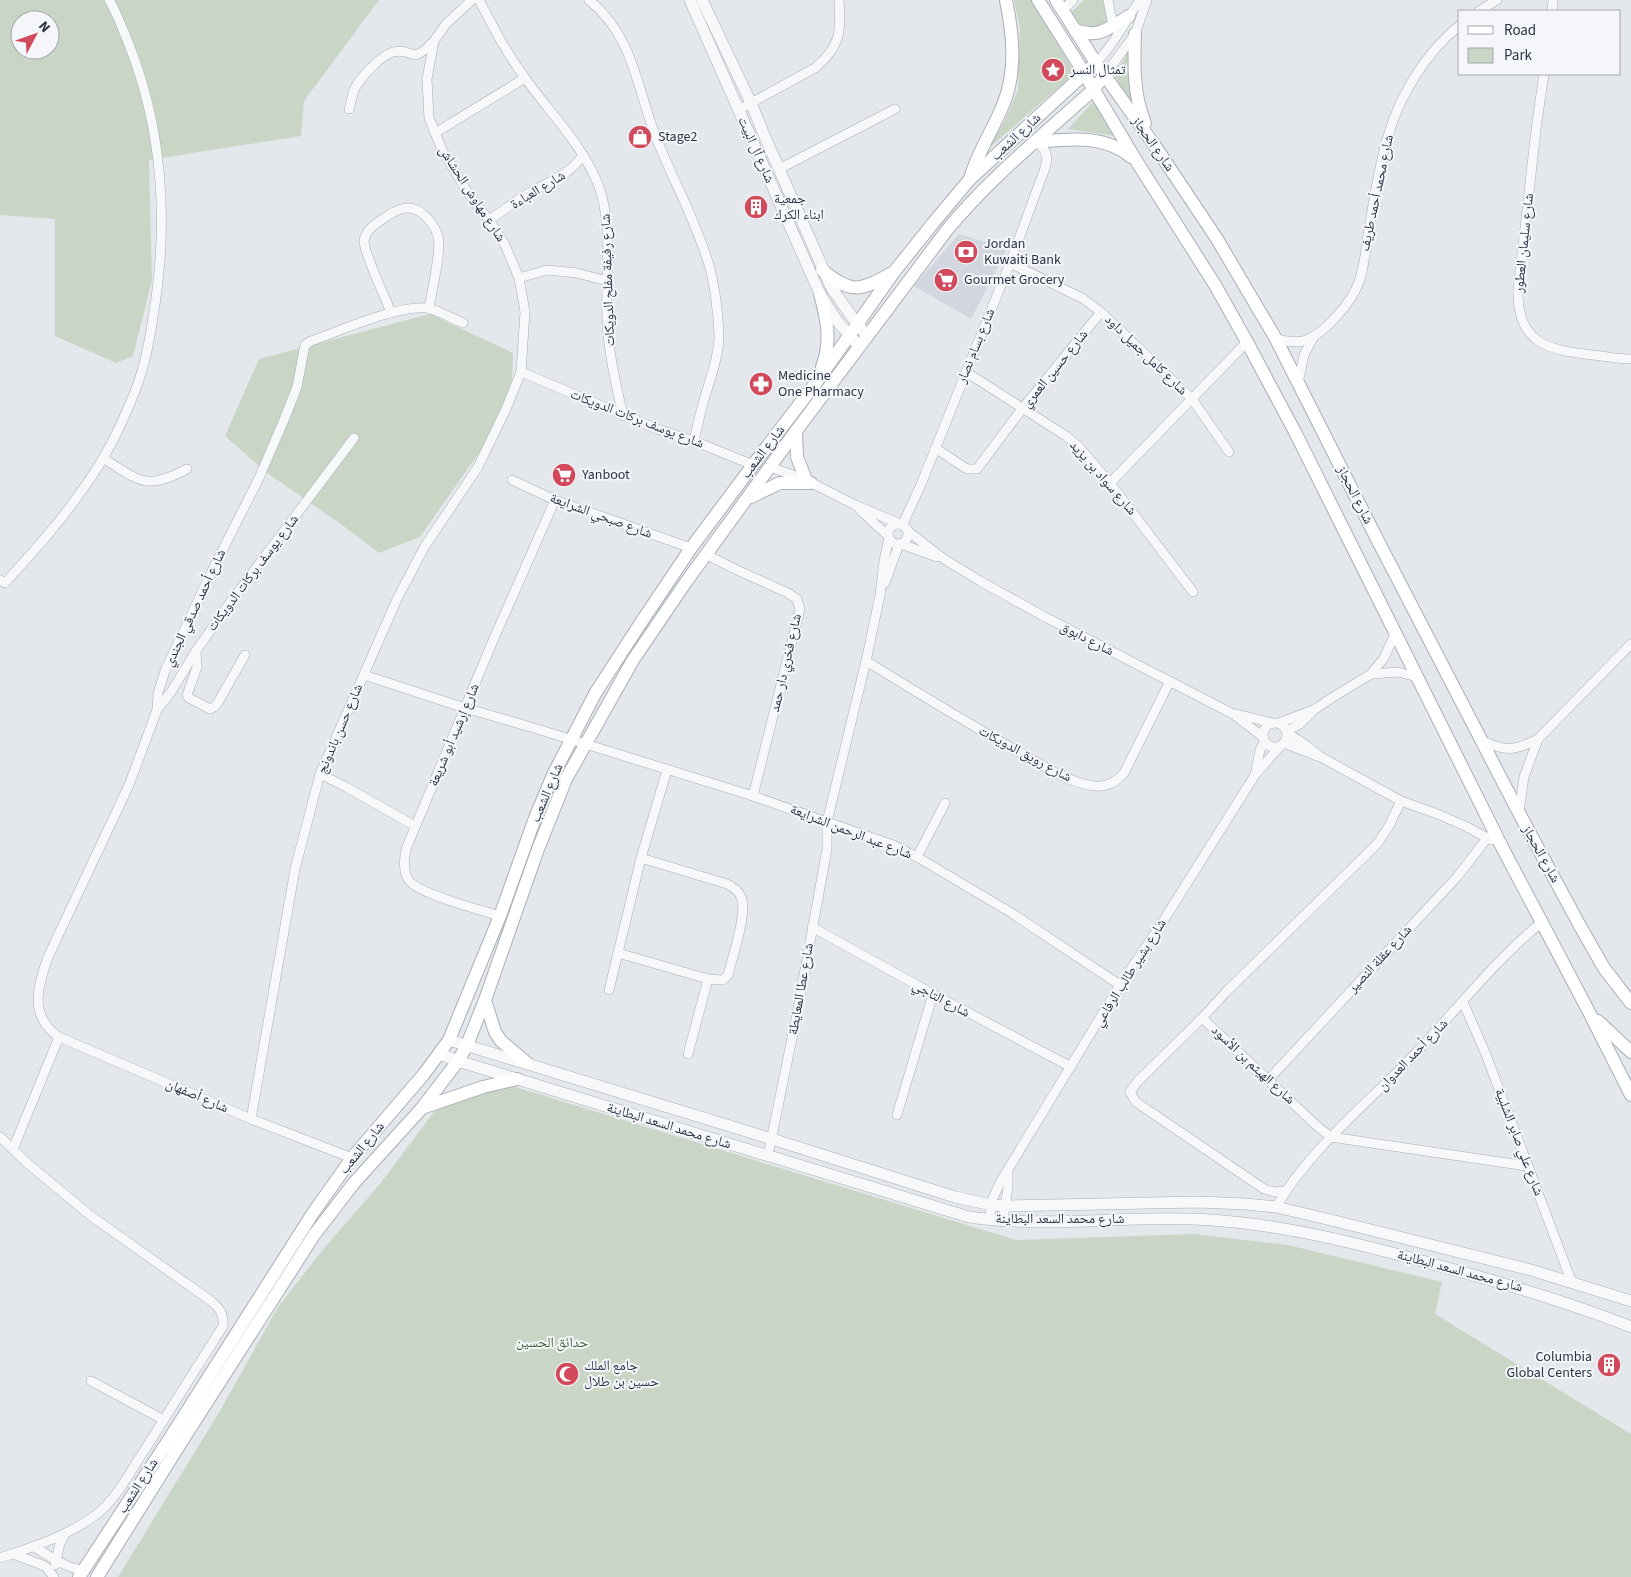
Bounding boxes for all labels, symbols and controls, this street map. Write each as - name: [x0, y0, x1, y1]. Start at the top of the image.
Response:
- north arrow: [10, 10, 60, 60]
- legend: [1458, 10, 1621, 75]
- text: N: [33, 17, 55, 37]
- text: Road: [1504, 20, 1536, 41]
- text: Park: [1504, 45, 1533, 66]
- place icon: تمثال النسر: [1040, 57, 1066, 83]
- place label: تمثال النسر: [1069, 60, 1126, 80]
- street label: شارع الشعب: [986, 108, 1046, 166]
- street label: شارع الحجاز: [1126, 112, 1179, 176]
- street label: شارع آل البيت: [732, 114, 780, 186]
- shop icon: Stage2: [627, 124, 653, 150]
- place label: Stage2: [658, 127, 697, 147]
- street label: شارع محمد أحمد طريف: [1355, 133, 1399, 253]
- street label: شارع مهاوش الحشاش: [433, 142, 511, 246]
- street label: شارع العباءة: [507, 166, 569, 214]
- place label: جمعية ابناء الكرك: [774, 189, 824, 225]
- street label: شارع سليمان العطور: [1509, 192, 1539, 295]
- building icon: جمعية ابناء الكرك: [743, 194, 769, 220]
- street label: شارع رفيفة مفلح الدويكات: [596, 213, 620, 347]
- place label: Jordan Kuwaiti Bank: [984, 234, 1061, 270]
- bank icon: Jordan Kuwaiti Bank: [953, 239, 979, 265]
- supermarket icon: Gourmet Grocery: [933, 267, 959, 293]
- place label: Gourmet Grocery: [964, 270, 1065, 290]
- street label: شارع بسام نصار: [951, 305, 1000, 387]
- street label: شارع كامل جميل داود: [1100, 310, 1192, 400]
- street label: شارع حسين العمري: [1017, 325, 1093, 413]
- place label: Medicine One Pharmacy: [778, 366, 864, 402]
- pharmacy icon: Medicine One Pharmacy: [748, 371, 774, 397]
- street label: شارع يوسف بركات الدويكات: [567, 384, 707, 454]
- street label: شارع الشعب: [736, 421, 790, 483]
- street label: شارع سواد بن يزيد: [1065, 436, 1141, 520]
- street label: شارع الحجاز: [1331, 461, 1378, 528]
- supermarket icon: Yanboot: [551, 462, 577, 488]
- place label: Yanboot: [581, 465, 630, 485]
- street label: شارع صبحي الشرايعة: [547, 488, 655, 544]
- street label: شارع يوسف بركات الدويكات: [202, 510, 304, 636]
- street label: شارع أحمد صدقي الجندي: [159, 546, 232, 670]
- street label: شارع فخري دار حمد: [765, 612, 808, 714]
- street label: شارع دابوق: [1057, 617, 1117, 661]
- street label: شارع إرشيد أبو شريعة: [423, 680, 485, 790]
- street label: شارع حسن باندونج: [312, 681, 368, 777]
- street label: شارع رويق الدويكات: [975, 721, 1075, 787]
- street label: شارع الشعب: [526, 760, 568, 826]
- street label: شارع عبد الرحمن الشرايعة: [787, 800, 915, 864]
- street label: شارع الحجاز: [1516, 821, 1565, 887]
- street label: شارع بشير طالب الرفاعي: [1089, 915, 1172, 1031]
- street label: شارع عقلة النصير: [1343, 921, 1417, 998]
- street label: شارع عطا المعايطة: [783, 941, 819, 1037]
- street label: شارع التاجي: [908, 975, 973, 1023]
- street label: شارع أحمد العدوان: [1373, 1014, 1453, 1096]
- street label: شارع الهيثم بن الأسود: [1207, 1021, 1299, 1109]
- street label: شارع أصفهان: [163, 1074, 231, 1118]
- street label: شارع علي صابر الشلبية: [1489, 1085, 1549, 1199]
- street label: شارع محمد السعد البطاينة: [604, 1098, 734, 1154]
- street label: شارع الشعب: [335, 1118, 389, 1178]
- street label: شارع محمد السعد البطاينة: [995, 1209, 1125, 1229]
- street label: شارع محمد السعد البطاينة: [1395, 1245, 1525, 1297]
- park label: حدائق الحسين: [516, 1333, 588, 1353]
- place label: Columbia Global Centers: [1506, 1347, 1592, 1383]
- building icon: Columbia Global Centers: [1596, 1352, 1622, 1378]
- place label: جامع الملك حسين بن طلال: [584, 1356, 659, 1392]
- mosque icon: جامع الملك حسين بن طلال: [554, 1361, 580, 1387]
- street label: شارع الشعب: [113, 1454, 163, 1518]

